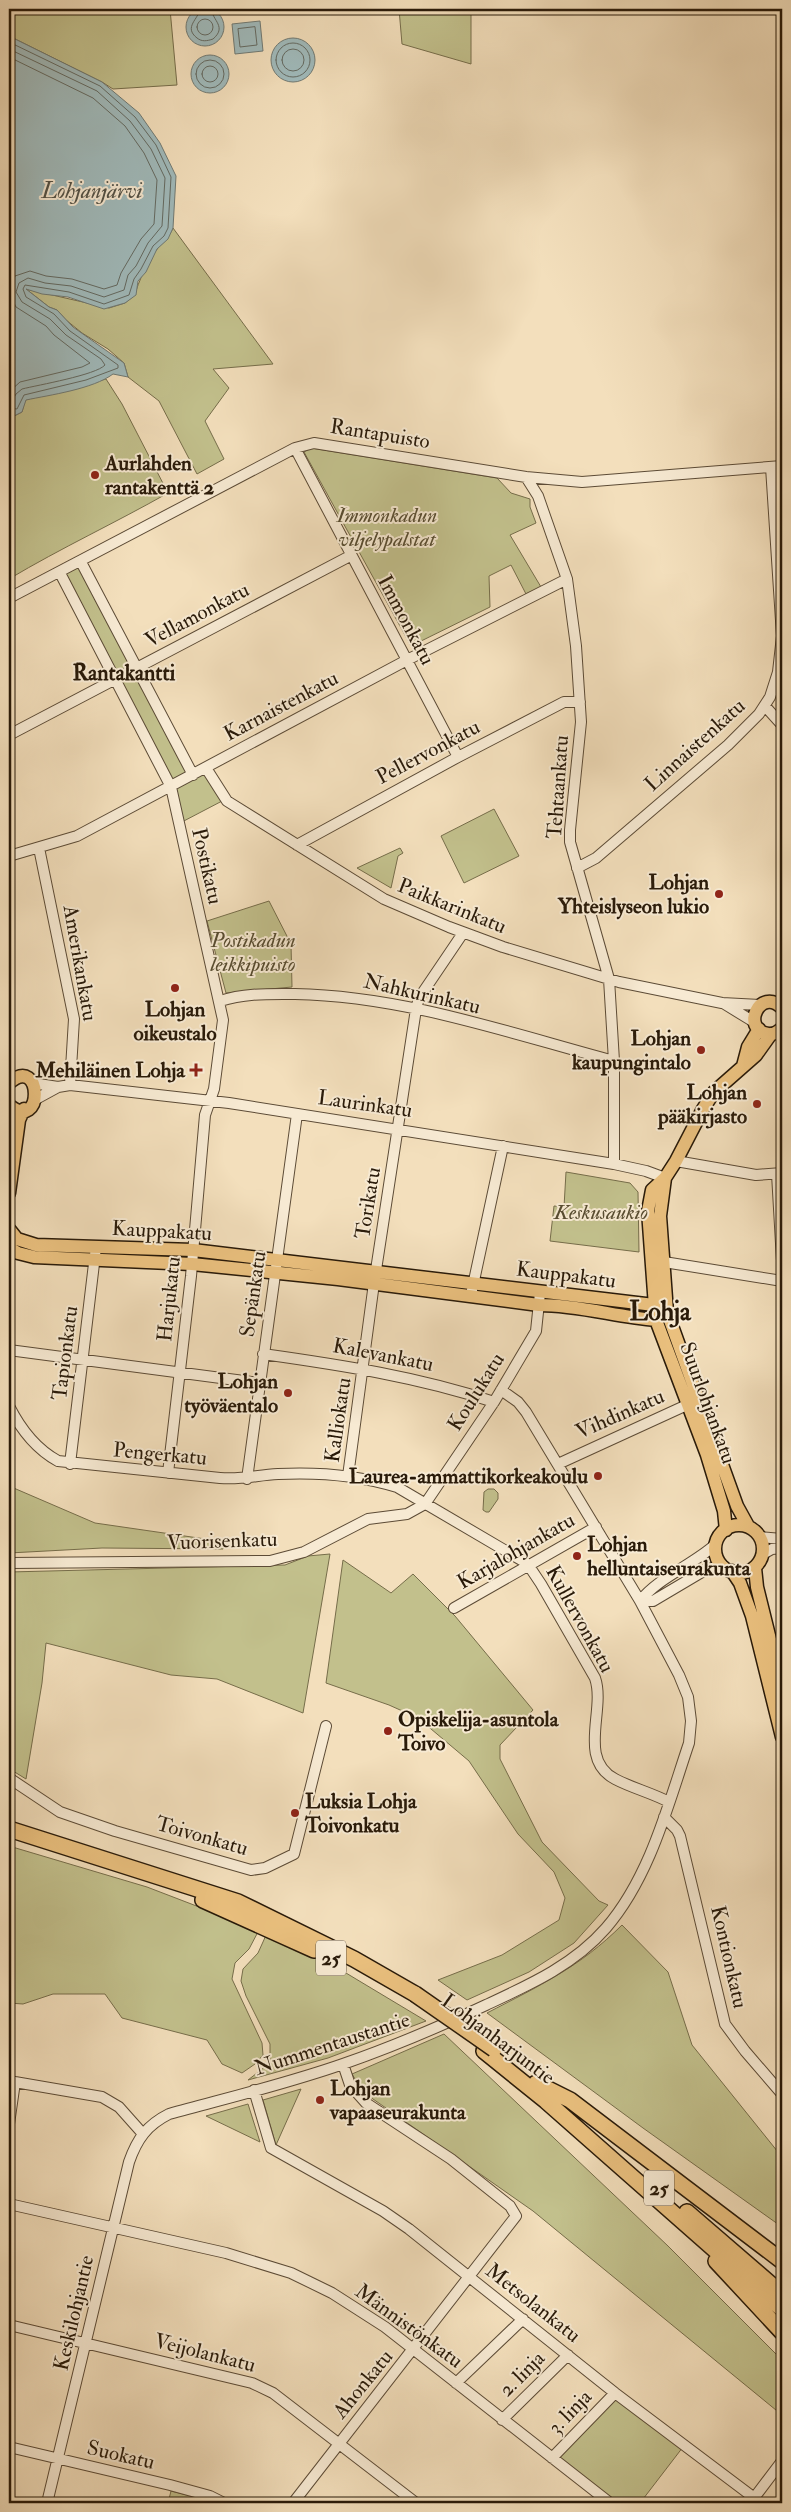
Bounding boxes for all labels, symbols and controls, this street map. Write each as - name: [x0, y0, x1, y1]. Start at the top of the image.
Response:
- water label: Lohjanjärvi: [41, 177, 142, 205]
- street label: Rantapuisto: [328, 413, 432, 455]
- place label: Aurlahden rantakenttä 2: [104, 450, 214, 501]
- marker: Aurlahden rantakenttä 2: [89, 469, 101, 481]
- park label: Immonkadun viljelypalstat: [336, 502, 437, 553]
- street label: Immonkatu: [371, 570, 441, 670]
- street label: Vellamonkatu: [140, 576, 254, 654]
- district label: Rantakantti: [73, 659, 176, 687]
- street label: Karnaistenkatu: [219, 664, 343, 747]
- street label: Linnaistenkatu: [639, 693, 751, 797]
- street label: Pellervonkatu: [371, 713, 485, 791]
- street label: Tehtaankatu: [541, 734, 575, 840]
- street label: Postikatu: [185, 825, 229, 907]
- place label: Lohjan Yhteislyseon lukio: [557, 869, 709, 920]
- street label: Paikkarinkatu: [394, 872, 510, 940]
- marker: Lohjan Yhteislyseon lukio: [713, 888, 725, 900]
- street label: Amerikankatu: [56, 902, 103, 1023]
- park label: Postikadun leikkipuisto: [209, 927, 296, 978]
- street label: Nahkurinkatu: [361, 967, 483, 1021]
- marker: Lohjan oikeustalo: [169, 982, 181, 994]
- place label: Lohjan oikeustalo: [133, 996, 217, 1047]
- place label: Lohjan kaupungintalo: [571, 1025, 691, 1076]
- marker: Lohjan kaupungintalo: [695, 1044, 707, 1056]
- place label: Mehiläinen Lohja: [34, 1057, 186, 1084]
- marker: Mehiläinen Lohja: [189, 1063, 203, 1077]
- place label: Lohjan pääkirjasto: [657, 1079, 747, 1130]
- street label: Laurinkatu: [316, 1084, 414, 1124]
- marker: Lohjan pääkirjasto: [751, 1098, 763, 1110]
- street label: Torikatu: [349, 1165, 387, 1241]
- park label: Keskusaukio: [553, 1199, 648, 1226]
- street label: Kauppakatu: [111, 1215, 213, 1247]
- street label: Sepänkatu: [234, 1249, 272, 1339]
- street label: Harjukatu: [151, 1255, 187, 1343]
- street label: Kauppakatu: [515, 1255, 618, 1295]
- district label: Lohja: [629, 1296, 692, 1328]
- street label: Tapionkatu: [46, 1304, 84, 1402]
- street label: Kalevankatu: [330, 1332, 436, 1378]
- street label: Suurlohjankatu: [673, 1338, 743, 1468]
- street label: Koulukatu: [441, 1348, 511, 1436]
- place label: Lohjan työväentalo: [184, 1368, 278, 1419]
- street label: Kalliokatu: [319, 1376, 357, 1464]
- street label: Vihdinkatu: [571, 1382, 669, 1446]
- marker: Lohjan työväentalo: [282, 1387, 294, 1399]
- street label: Pengerkatu: [112, 1436, 208, 1472]
- place label: Laurea-ammattikorkeakoulu: [349, 1463, 588, 1490]
- marker: Laurea-ammattikorkeakoulu: [592, 1470, 604, 1482]
- street label: Karjalohjankatu: [452, 1506, 580, 1596]
- street label: Vuorisenkatu: [166, 1526, 278, 1556]
- place label: Lohjan helluntaiseurakunta: [587, 1531, 752, 1582]
- marker: Lohjan helluntaiseurakunta: [571, 1550, 583, 1562]
- street label: Kullervonkatu: [539, 1561, 621, 1678]
- place label: Opiskelija-asuntola Toivo: [397, 1706, 560, 1757]
- marker: Opiskelija-asuntola Toivo: [382, 1725, 394, 1737]
- place label: Luksia Lohja Toivonkatu: [304, 1788, 418, 1839]
- marker: Luksia Lohja Toivonkatu: [289, 1807, 301, 1819]
- street label: Toivonkatu: [153, 1810, 251, 1862]
- street label: Kontionkatu: [704, 1903, 754, 2011]
- road number: 25: [316, 1940, 346, 1976]
- street label: Lohjanharjuntie: [436, 1987, 560, 2091]
- street label: Nummentaustantie: [251, 2006, 413, 2082]
- place label: Lohjan vapaaseurakunta: [329, 2075, 467, 2126]
- marker: Lohjan vapaaseurakunta: [314, 2094, 326, 2106]
- road number: 25: [644, 2170, 674, 2206]
- street label: Keskilohjantie: [48, 2252, 100, 2373]
- street label: Metsolankatu: [480, 2257, 586, 2349]
- street label: Männistönkatu: [350, 2278, 468, 2374]
- street label: Veijolankatu: [152, 2327, 259, 2379]
- street label: Ahonkatu: [326, 2344, 399, 2425]
- street label: 2. linja: [493, 2345, 551, 2403]
- street label: 3. linja: [542, 2384, 598, 2440]
- street label: Suokatu: [85, 2434, 158, 2476]

